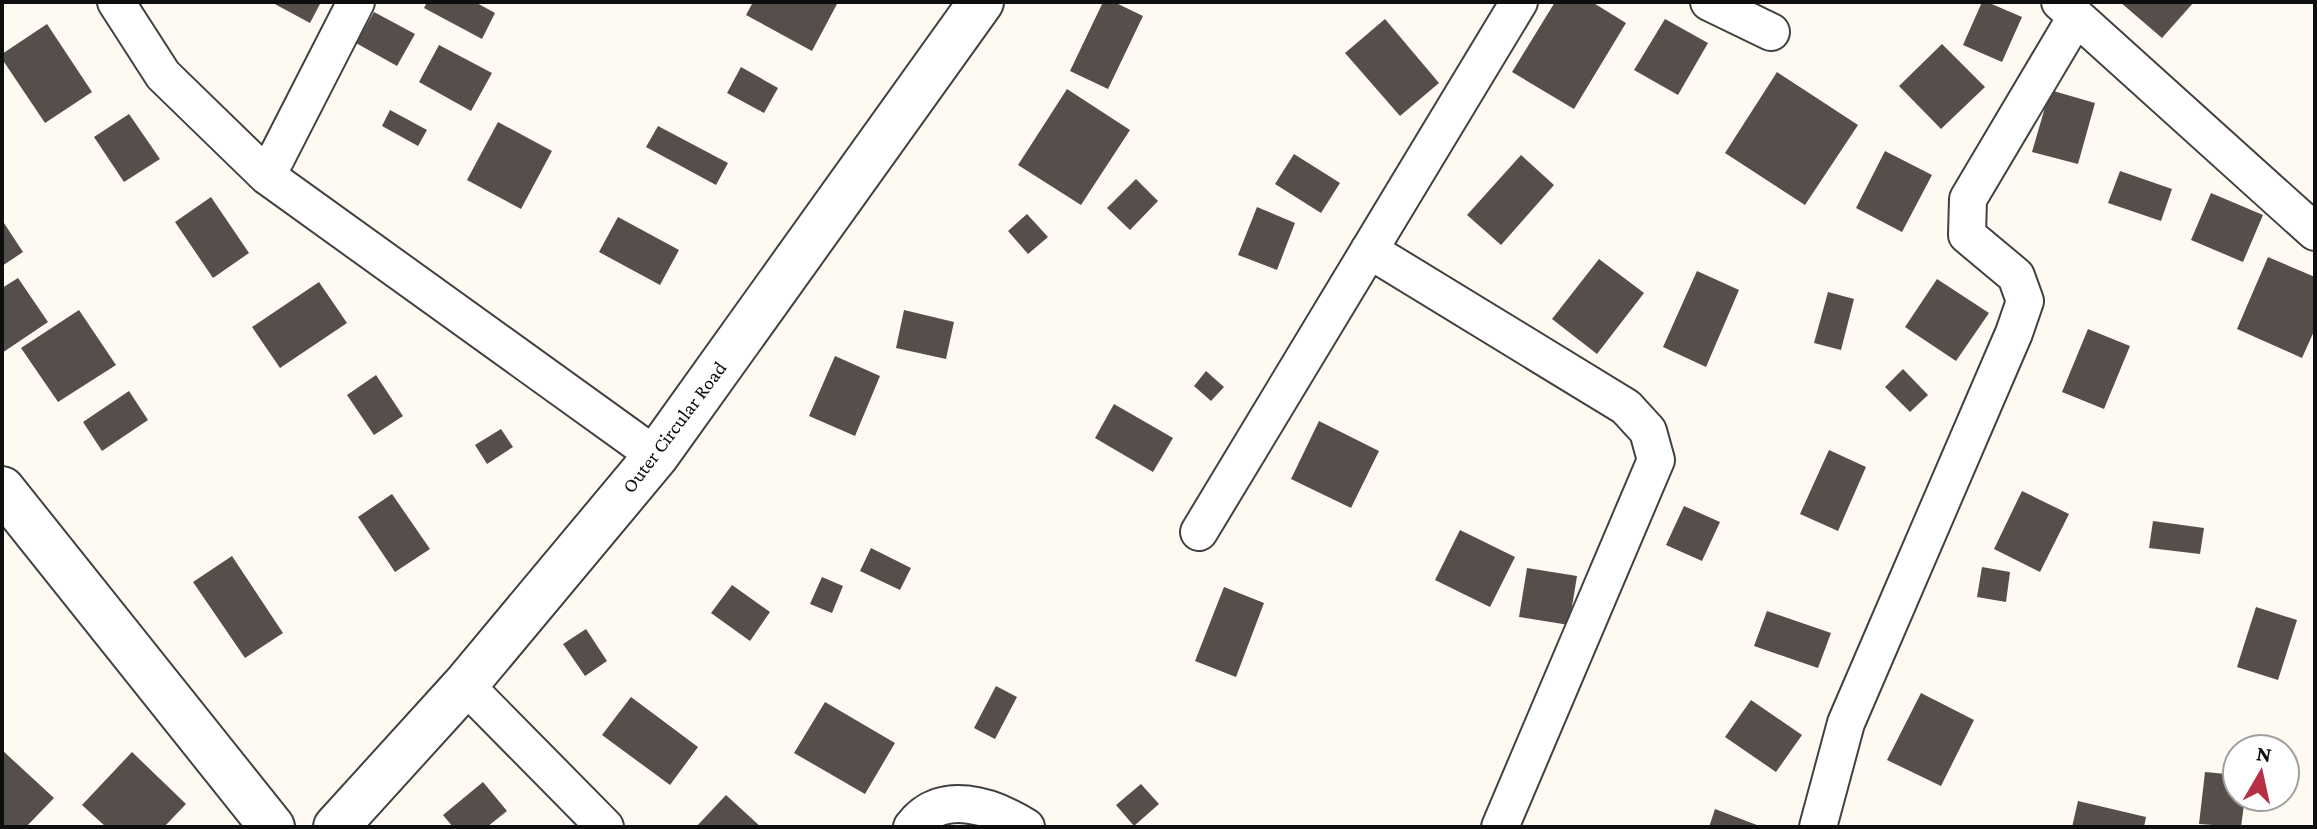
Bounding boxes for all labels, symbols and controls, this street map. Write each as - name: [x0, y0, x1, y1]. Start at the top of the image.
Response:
- street label: Outer Circular Road: [617, 357, 731, 497]
- north arrow: [2221, 733, 2301, 813]
- text: N: [2255, 740, 2273, 767]

